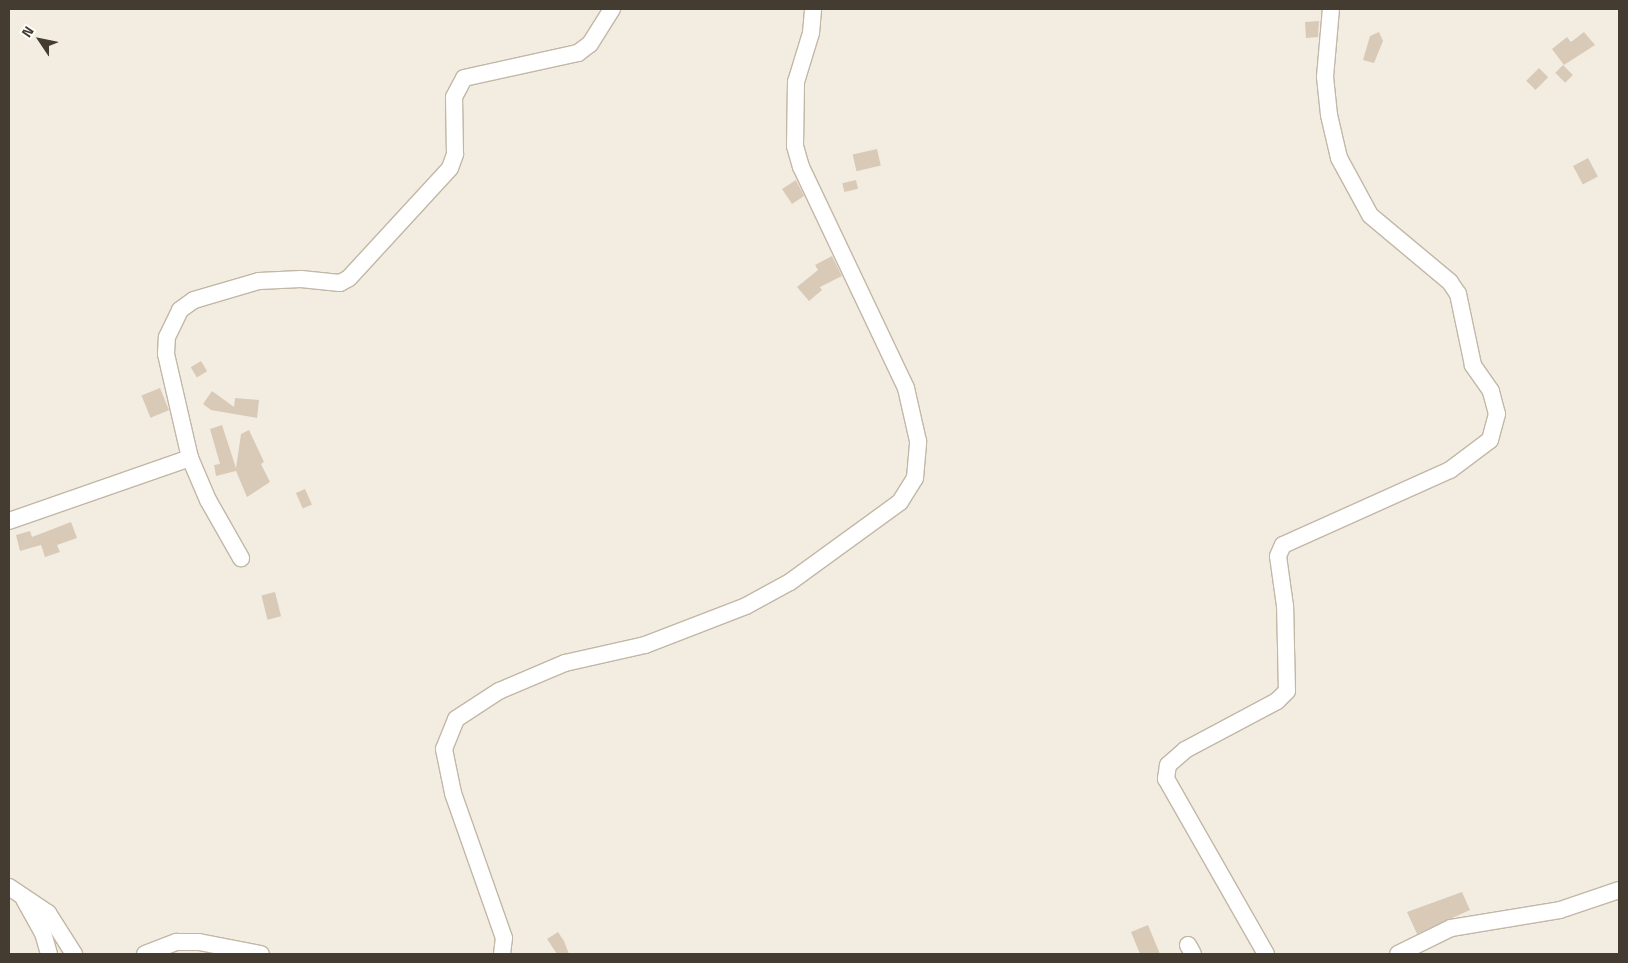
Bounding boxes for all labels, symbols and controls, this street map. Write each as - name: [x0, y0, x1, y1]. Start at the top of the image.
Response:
- north arrow: [15, 15, 65, 65]
- text: N: [16, 21, 39, 41]

